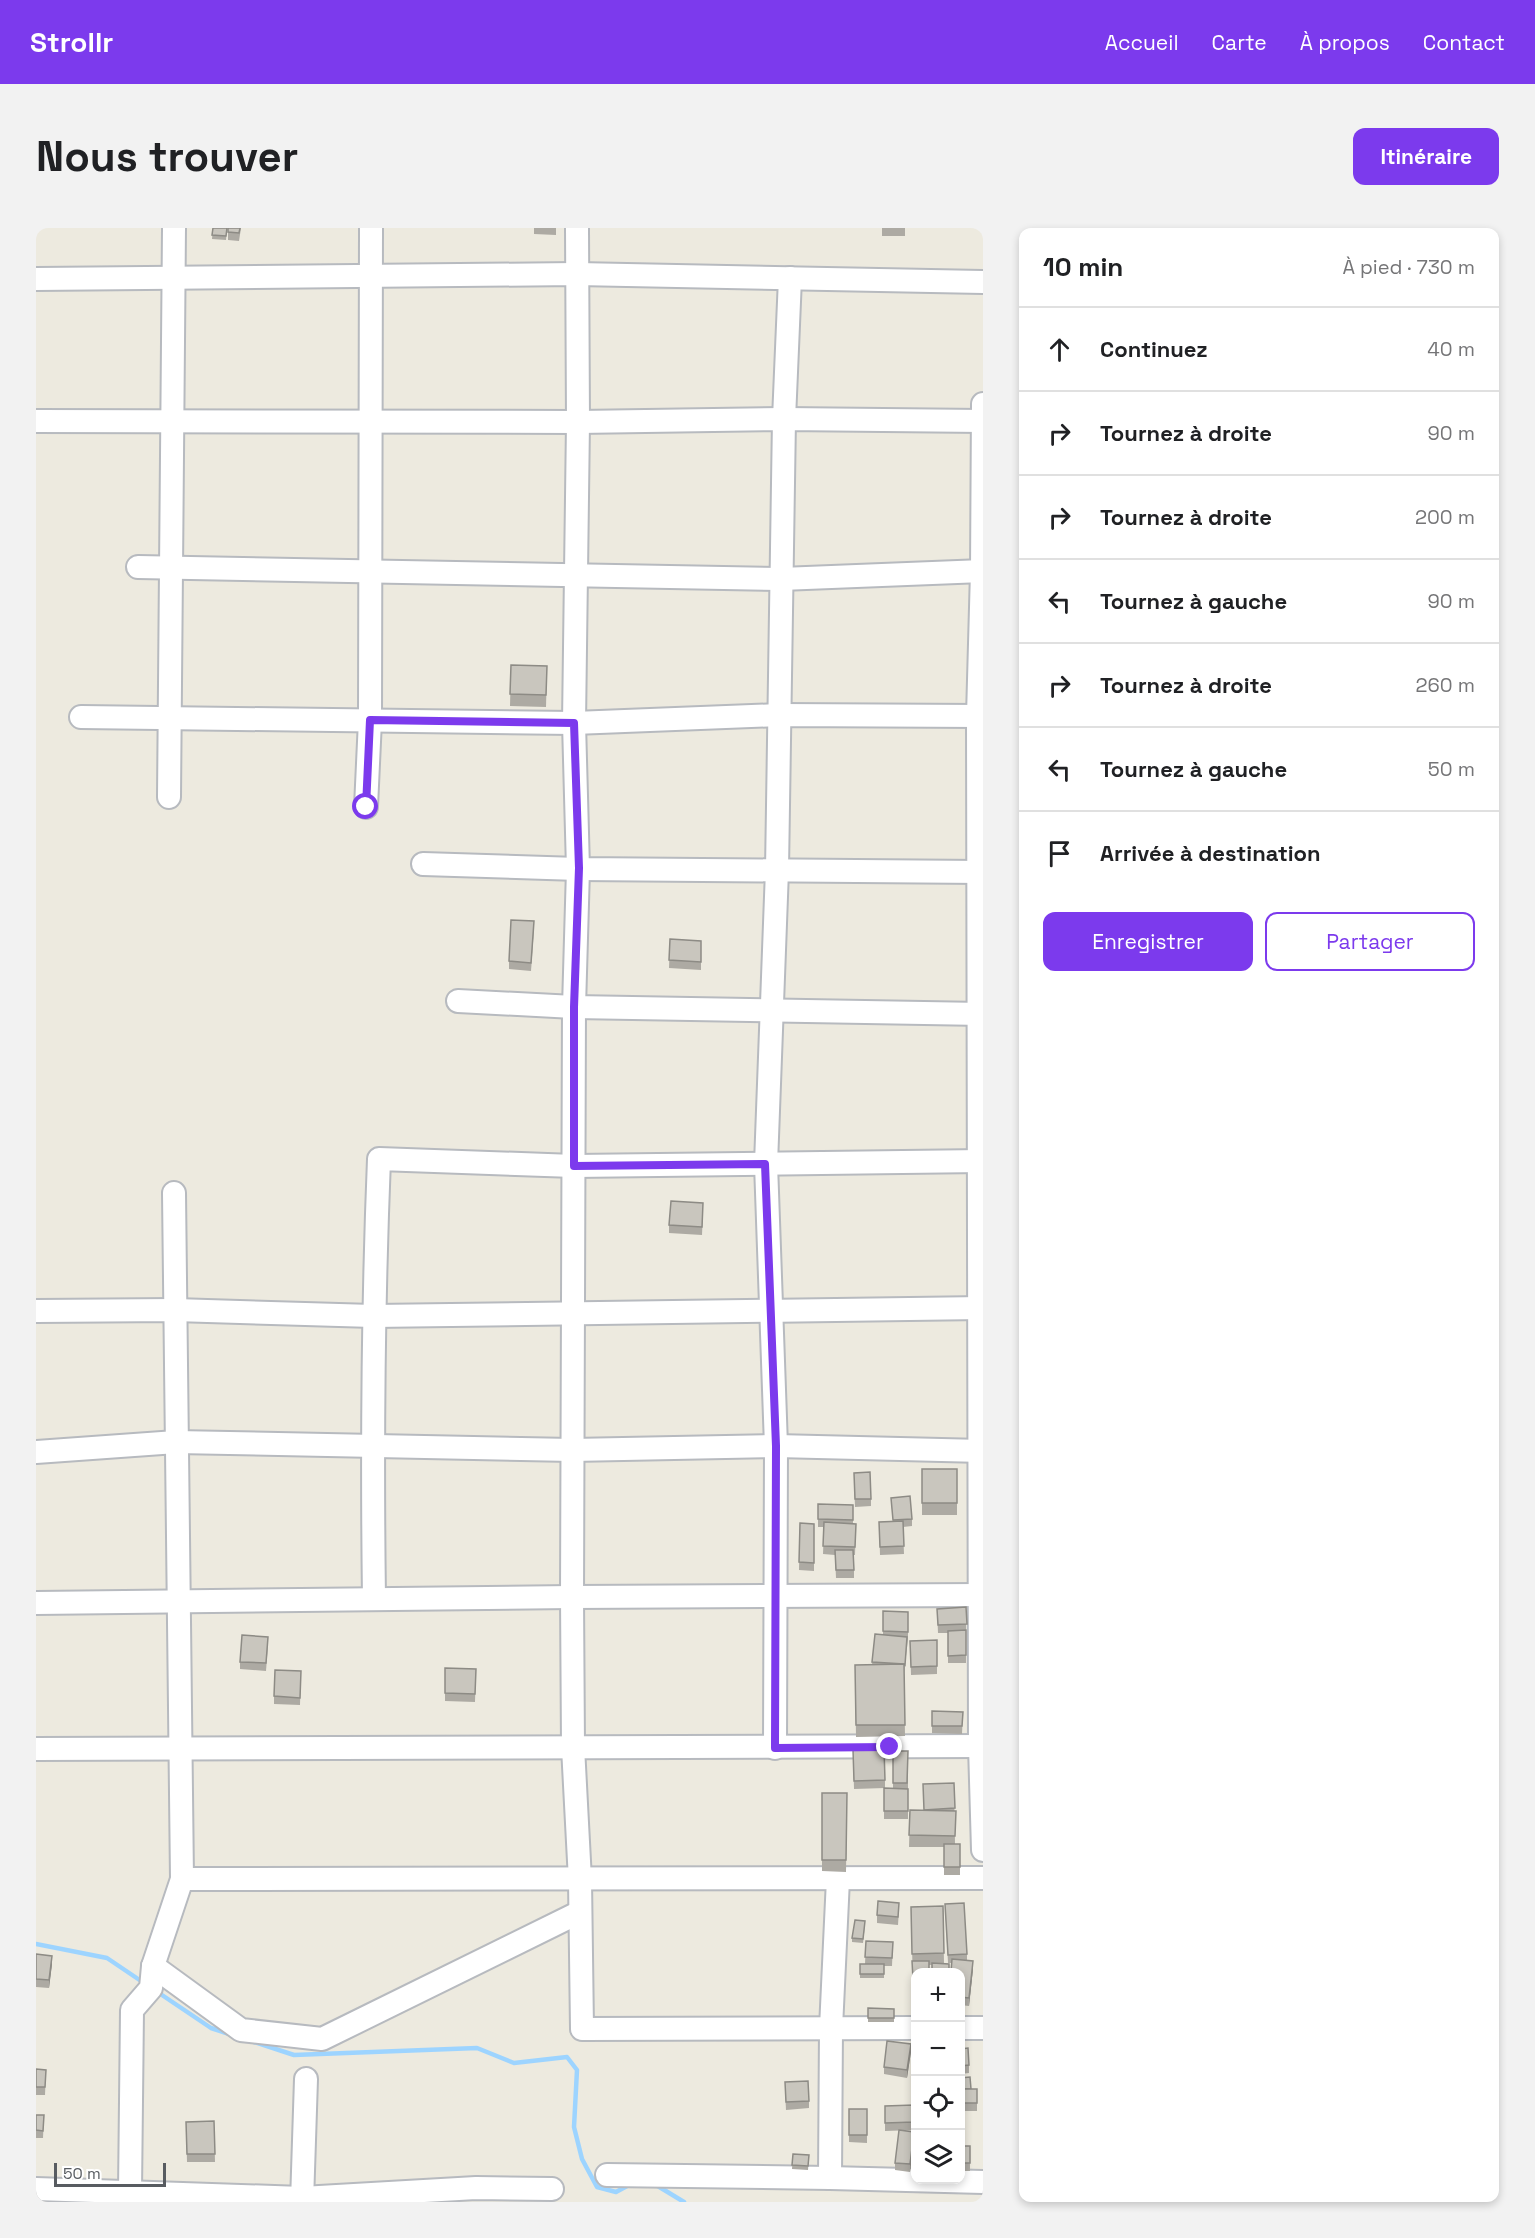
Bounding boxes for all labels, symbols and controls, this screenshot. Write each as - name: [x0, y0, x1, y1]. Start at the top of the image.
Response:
- text: Strollr: [30, 24, 113, 60]
- text: Accueil: [1105, 29, 1179, 56]
- text: Carte: [1212, 29, 1267, 56]
- text: À propos: [1300, 29, 1390, 56]
- text: Contact: [1423, 29, 1505, 56]
- button: Itinéraire: [1353, 128, 1499, 185]
- text: Nous trouver: [36, 130, 298, 183]
- text: 10 min: [1043, 250, 1123, 284]
- text: À pied · 730 m: [1342, 254, 1475, 280]
- icon: ahead: [1043, 333, 1076, 366]
- text: Continuez: [1100, 335, 1208, 363]
- text: 40 m: [1427, 336, 1475, 362]
- icon: right: [1043, 417, 1076, 450]
- text: Tournez à droite: [1100, 419, 1272, 447]
- text: 90 m: [1428, 420, 1475, 446]
- icon: right: [1043, 501, 1076, 534]
- text: Tournez à droite: [1100, 503, 1272, 531]
- text: 200 m: [1415, 504, 1475, 530]
- icon: left: [1043, 585, 1076, 618]
- text: Tournez à gauche: [1100, 587, 1287, 615]
- text: 90 m: [1428, 588, 1475, 614]
- icon: right: [1043, 669, 1076, 702]
- text: Tournez à droite: [1100, 671, 1272, 699]
- text: 260 m: [1416, 672, 1475, 698]
- icon: left: [1043, 753, 1076, 786]
- text: Tournez à gauche: [1100, 755, 1287, 783]
- text: 50 m: [1428, 756, 1475, 782]
- route start: [352, 793, 378, 819]
- icon: arrive: [1043, 837, 1076, 870]
- text: Arrivée à destination: [1100, 839, 1321, 867]
- button: Enregistrer: [1043, 912, 1253, 971]
- button: Partager: [1265, 912, 1475, 971]
- route end: [876, 1733, 902, 1759]
- map controls: [911, 1968, 965, 2184]
- button: +: [911, 1968, 965, 2022]
- button: −: [911, 2022, 965, 2076]
- button: locate: [911, 2076, 965, 2130]
- button: layers: [911, 2130, 965, 2184]
- scale bar: [54, 2160, 166, 2188]
- text: 50 m: [63, 2163, 101, 2184]

